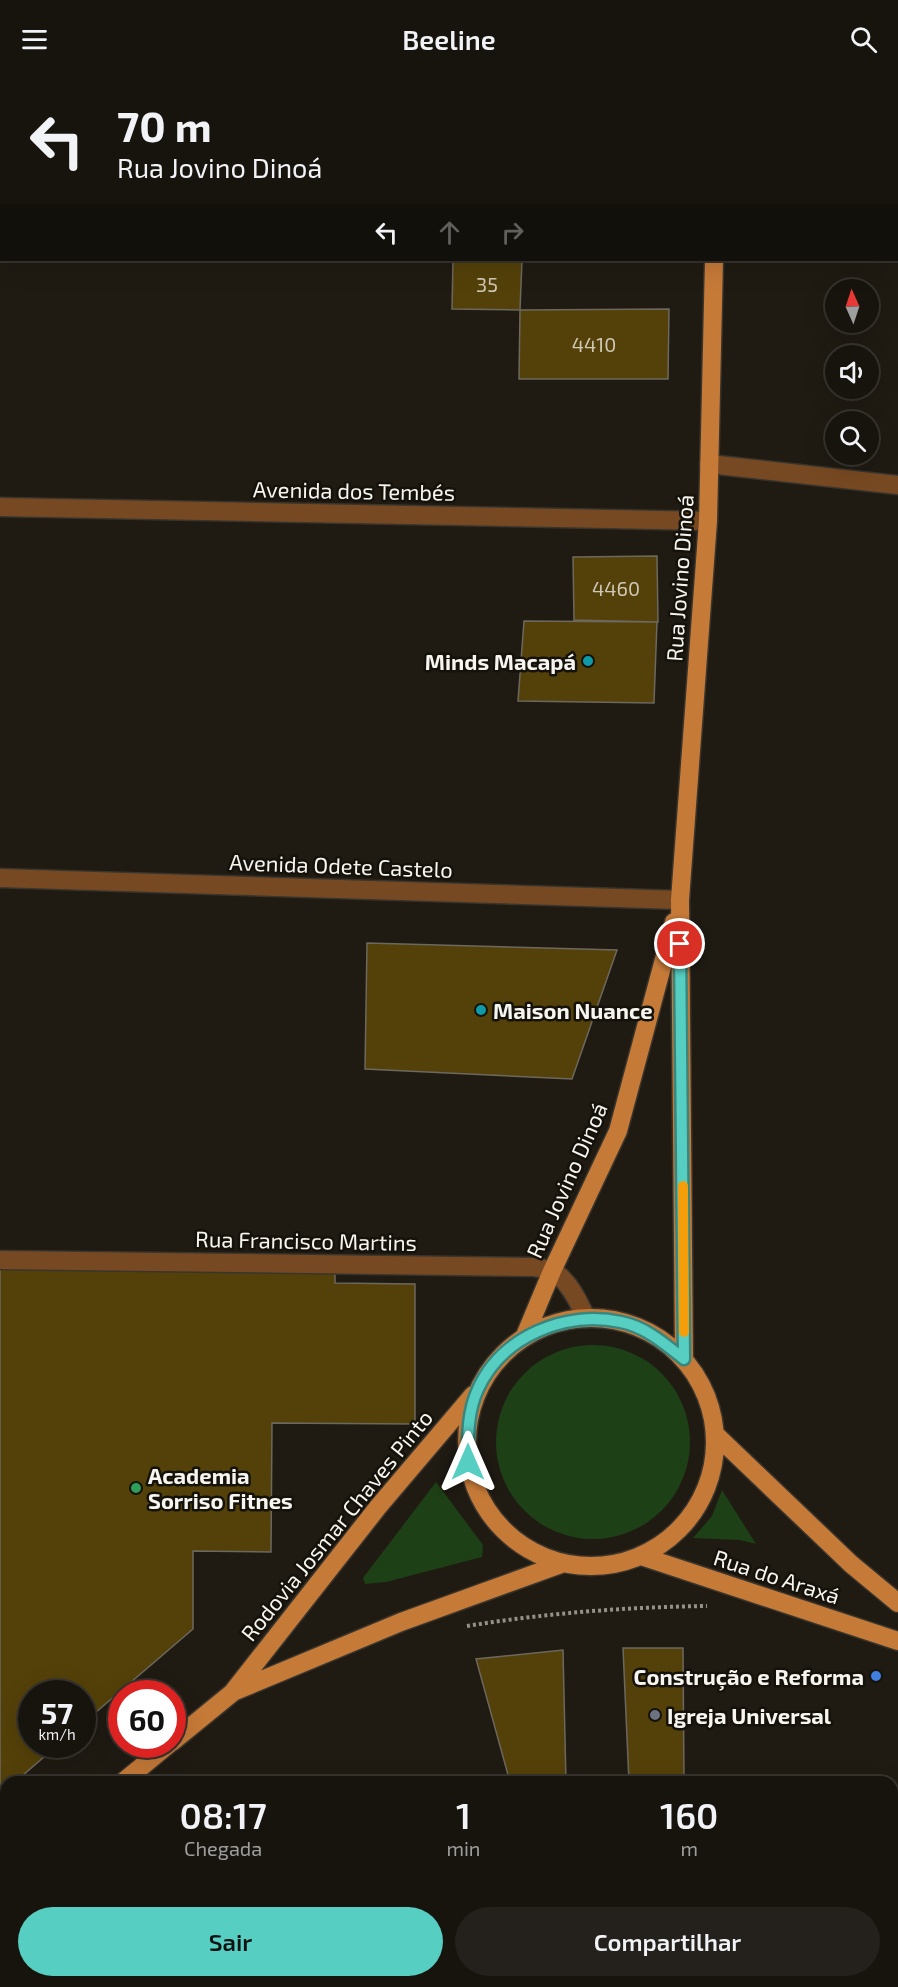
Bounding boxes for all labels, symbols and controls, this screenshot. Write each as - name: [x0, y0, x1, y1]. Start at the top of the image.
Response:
- icon: menu: [18, 23, 51, 56]
- text: Beeline: [402, 23, 496, 55]
- icon: search: [847, 23, 880, 56]
- text: 70 m: [117, 100, 212, 150]
- icon: left: [18, 102, 96, 180]
- text: Rua Jovino Dinoá: [117, 151, 322, 183]
- icon: left: [370, 216, 403, 249]
- icon: ahead: [433, 216, 466, 249]
- icon: right: [496, 216, 529, 249]
- house number: 35: [476, 272, 498, 296]
- north arrow: [825, 279, 879, 333]
- map controls: [825, 279, 879, 465]
- house number: 4410: [572, 332, 616, 356]
- button: sound: [825, 345, 879, 399]
- button: search: [825, 411, 879, 465]
- street label: Avenida dos Tembés: [253, 475, 455, 505]
- street label: Rua Jovino Dinoá: [660, 494, 698, 662]
- house number: 4460: [592, 576, 640, 600]
- place label: Minds Macapá: [425, 648, 576, 674]
- marker: Minds Macapá: [581, 654, 595, 668]
- street label: Avenida Odete Castelo: [229, 848, 453, 882]
- pin: [654, 918, 705, 969]
- icon: arrive: [663, 927, 696, 960]
- place label: Maison Nuance: [493, 997, 653, 1023]
- marker: Maison Nuance: [474, 1003, 488, 1017]
- street label: Rua Jovino Dinoá: [520, 1098, 612, 1262]
- street label: Rua Francisco Martins: [195, 1225, 417, 1255]
- street label: Rodovia Josmar Chaves Pinto: [235, 1404, 437, 1646]
- position arrow: [436, 1430, 500, 1494]
- place label: Academia Sorriso Fitnes: [148, 1462, 293, 1513]
- marker: Academia Sorriso Fitnes: [129, 1481, 143, 1495]
- street label: Rua do Araxá: [711, 1543, 843, 1609]
- place label: Construção e Reforma: [634, 1663, 864, 1691]
- marker: Construção e Reforma: [869, 1669, 883, 1683]
- speed limit sign: 60: [108, 1680, 186, 1758]
- text: 57: [41, 1694, 73, 1730]
- place label: Igreja Universal: [667, 1702, 832, 1728]
- marker: Igreja Universal: [648, 1708, 662, 1722]
- text: km/h: [38, 1725, 76, 1743]
- text: 08:17: [180, 1793, 267, 1836]
- text: 1: [456, 1793, 471, 1836]
- text: 160: [660, 1793, 718, 1836]
- text: Chegada: [184, 1836, 262, 1860]
- text: min: [446, 1836, 481, 1860]
- text: m: [680, 1836, 698, 1860]
- button: Sair: [18, 1907, 443, 1976]
- button: Compartilhar: [455, 1907, 880, 1976]

